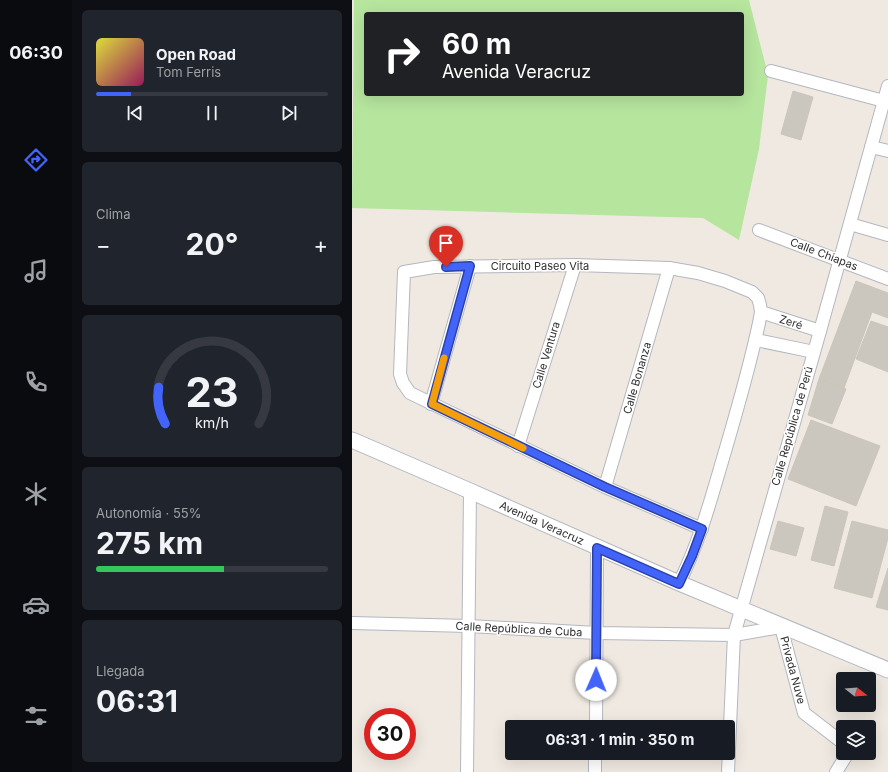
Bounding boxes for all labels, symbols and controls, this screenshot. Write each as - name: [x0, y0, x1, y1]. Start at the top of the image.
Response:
- text: 60 m: [442, 27, 511, 61]
- icon: right: [376, 28, 428, 80]
- text: 06:30: [9, 42, 63, 63]
- text: Open Road: [156, 45, 236, 64]
- text: Avenida Veracruz: [442, 61, 591, 82]
- text: Tom Ferris: [156, 64, 221, 80]
- icon: previous: [124, 102, 146, 124]
- icon: pause: [201, 102, 223, 124]
- icon: next: [278, 102, 300, 124]
- icon: directions: [22, 146, 50, 174]
- text: Clima: [96, 206, 130, 222]
- text: 20°: [186, 226, 238, 262]
- pin: [429, 226, 463, 267]
- text: −: [96, 232, 111, 258]
- text: +: [313, 232, 328, 258]
- icon: arrive: [435, 232, 457, 254]
- street label: Calle Chiapas: [788, 235, 860, 273]
- icon: music: [22, 257, 50, 285]
- street label: Circuito Paseo Vita: [491, 259, 589, 273]
- street label: Zeré: [778, 312, 804, 332]
- street label: Calle Ventura: [529, 320, 563, 390]
- street label: Calle Bonanza: [620, 340, 654, 416]
- street label: Calle República de Perú: [768, 365, 816, 487]
- text: 23: [185, 367, 239, 417]
- icon: phone: [22, 368, 50, 396]
- text: km/h: [195, 414, 229, 431]
- icon: climate: [22, 480, 50, 508]
- street label: Avenida Veracruz: [498, 498, 586, 548]
- text: Autonomía · 55%: [96, 505, 202, 521]
- text: 275 km: [96, 525, 203, 561]
- icon: car: [22, 591, 50, 619]
- street label: Calle República de Cuba: [455, 619, 583, 639]
- street label: Privada Nuve: [777, 635, 809, 705]
- position arrow: [575, 659, 617, 701]
- text: Llegada: [96, 663, 145, 679]
- north arrow: [836, 672, 876, 712]
- map controls: [836, 672, 876, 760]
- text: 06:31: [96, 683, 178, 719]
- icon: filters: [22, 702, 50, 730]
- speed limit sign: 30: [364, 708, 416, 760]
- button: layers: [836, 720, 876, 760]
- text: 06:31 · 1 min · 350 m: [546, 730, 694, 749]

